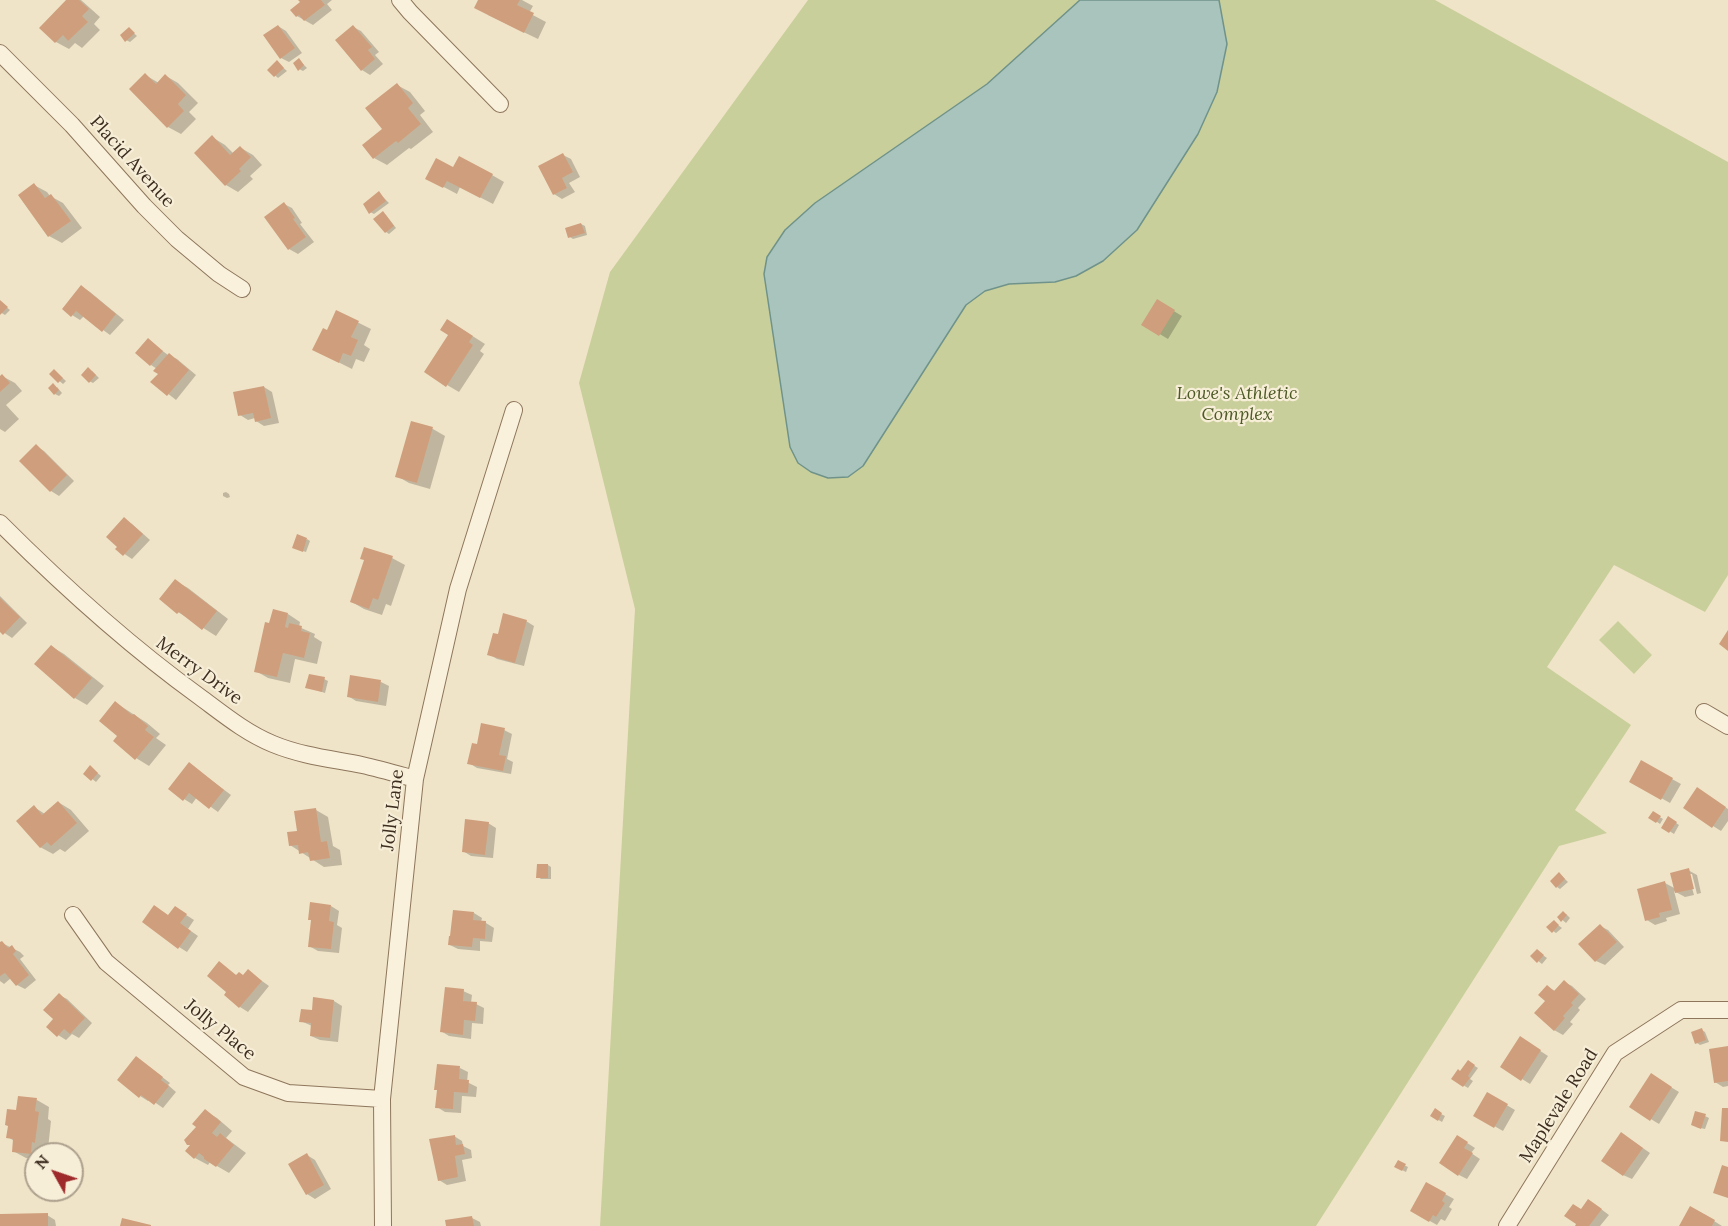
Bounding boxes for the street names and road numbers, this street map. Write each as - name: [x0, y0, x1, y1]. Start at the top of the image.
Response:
- street label: Placid Avenue: [85, 112, 179, 212]
- street label: Merry Drive: [152, 632, 246, 710]
- street label: Jolly Lane: [377, 768, 409, 852]
- street label: Jolly Place: [180, 995, 260, 1065]
- street label: Maplevale Road: [1515, 1045, 1603, 1167]

